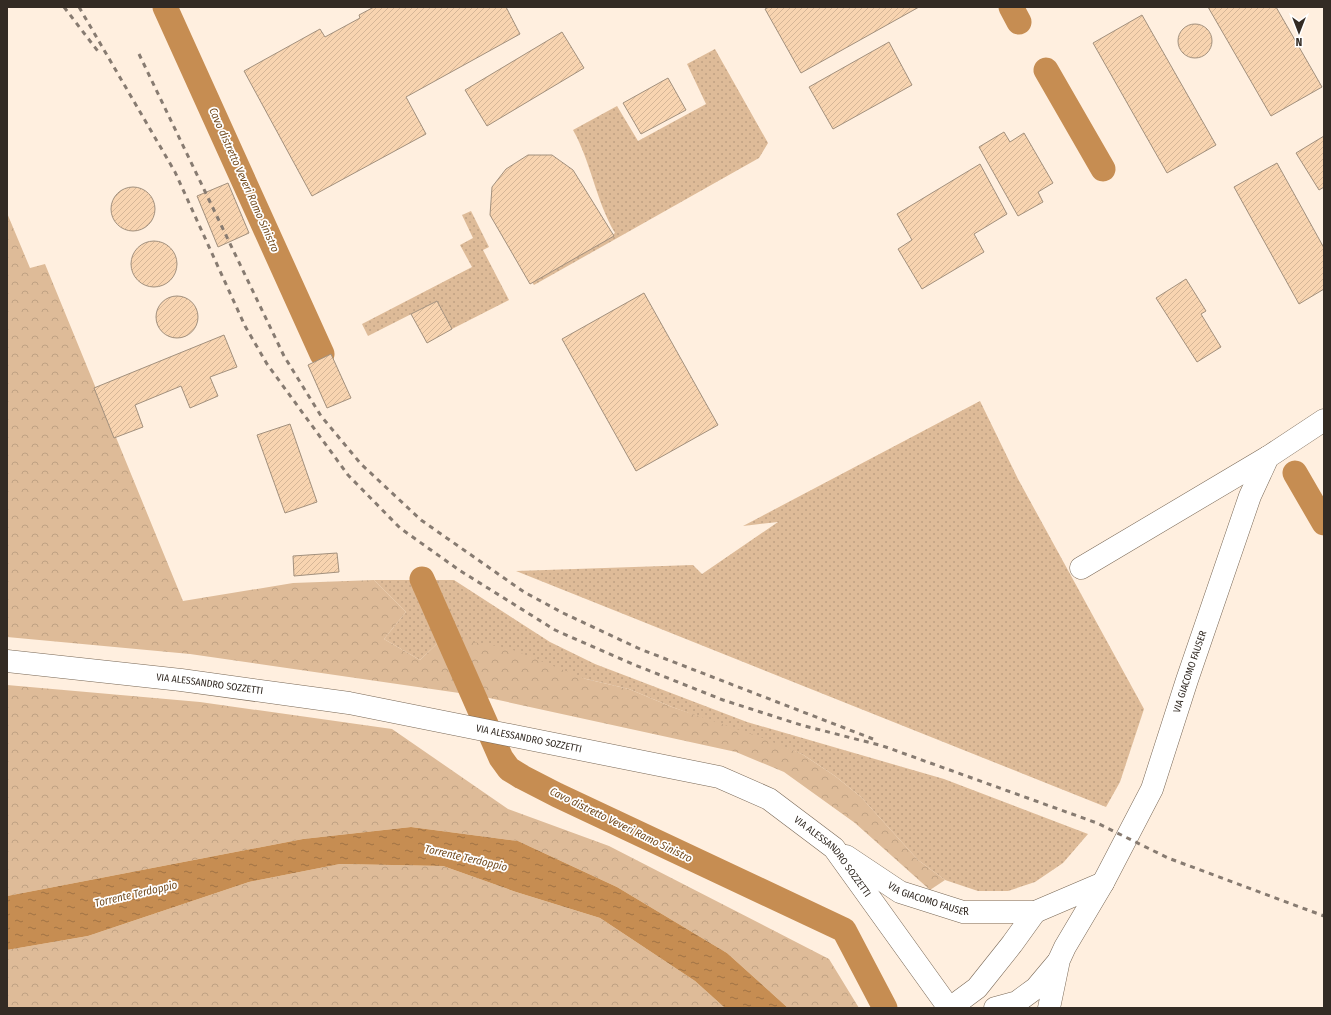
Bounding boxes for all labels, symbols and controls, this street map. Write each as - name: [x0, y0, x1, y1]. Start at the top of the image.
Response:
- north arrow: [1279, 12, 1319, 52]
- text: N: [1296, 35, 1302, 48]
- water label: Cavo distretto Veveri Ramo Sinistro: [206, 106, 282, 255]
- street label: VIA GIACOMO FAUSER: [1171, 629, 1210, 714]
- street label: VIA ALESSANDRO SOZZETTI: [156, 671, 264, 697]
- street label: VIA ALESSANDRO SOZZETTI: [475, 723, 583, 755]
- water label: Cavo distretto Veveri Ramo Sinistro: [548, 785, 695, 865]
- street label: VIA ALESSANDRO SOZZETTI: [791, 814, 873, 899]
- water label: Torrente Terdoppio: [423, 842, 509, 874]
- water label: Torrente Terdoppio: [93, 878, 179, 910]
- street label: VIA GIACOMO FAUSER: [885, 879, 969, 918]

